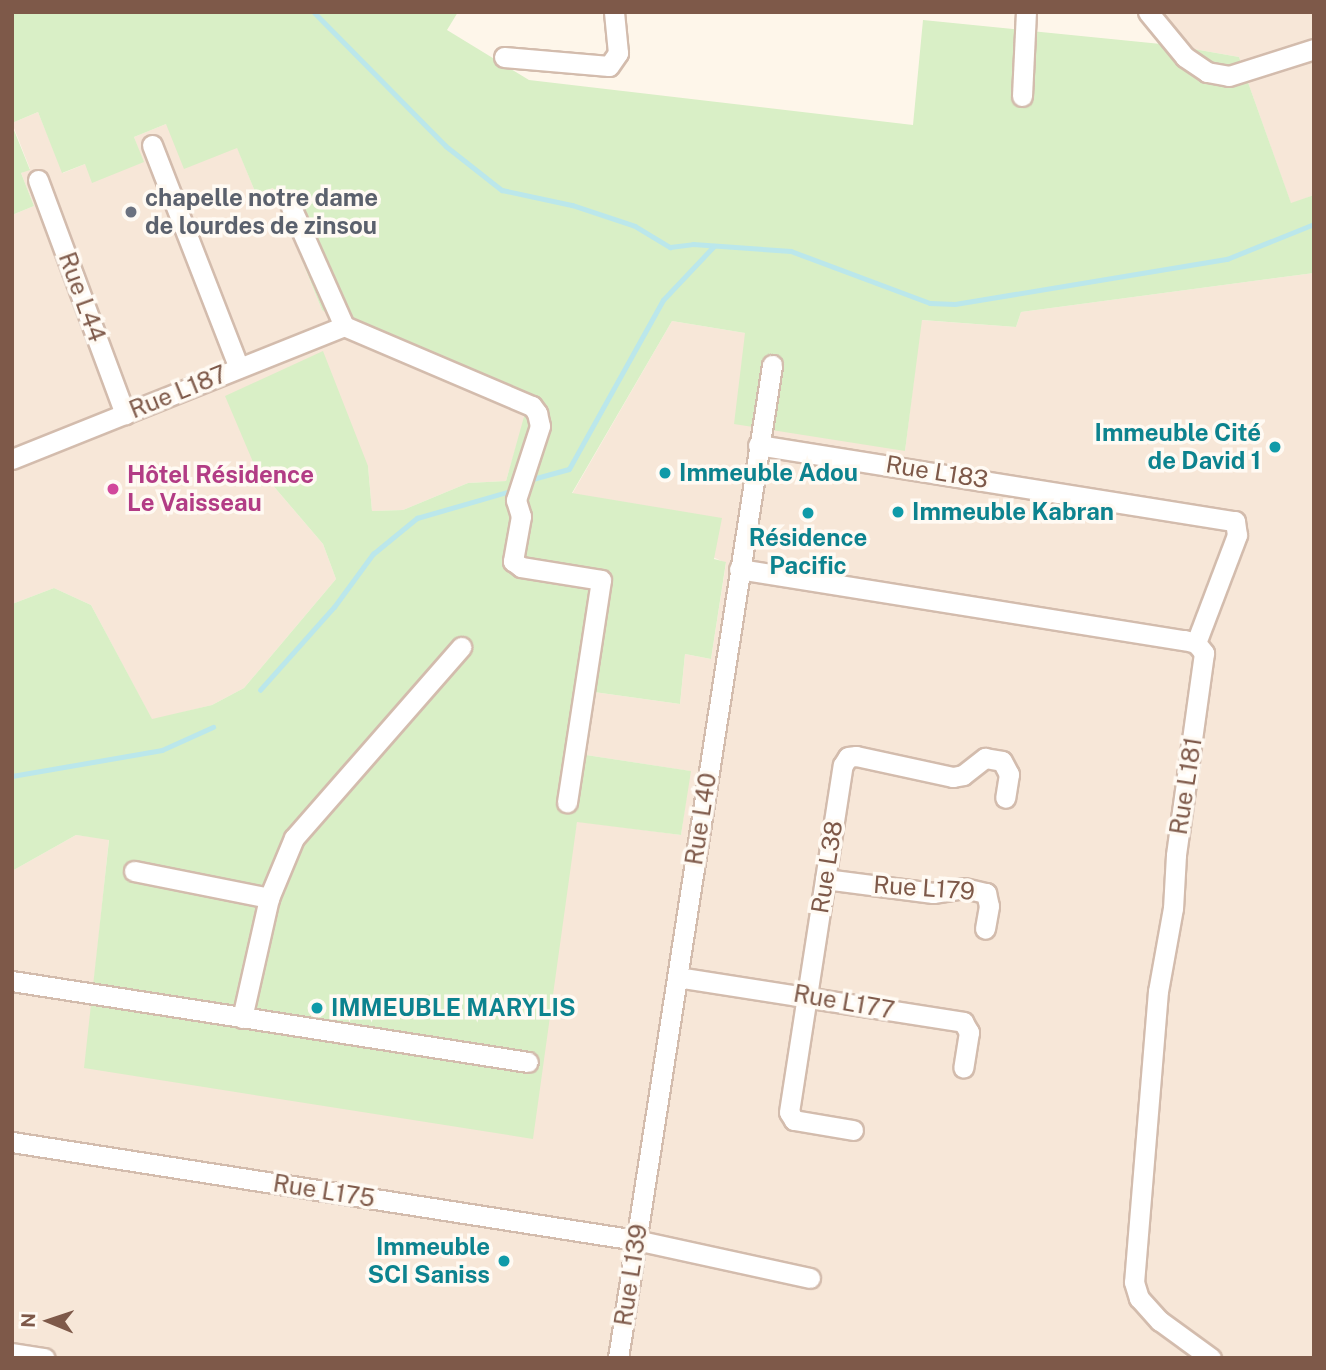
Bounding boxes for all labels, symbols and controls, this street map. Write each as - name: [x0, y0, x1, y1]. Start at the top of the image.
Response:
- place label: chapelle notre dame de lourdes de zinsou: [145, 184, 378, 240]
- marker: chapelle notre dame de lourdes de zinsou: [123, 204, 139, 220]
- street label: Rue L44: [52, 248, 112, 346]
- street label: Rue L187: [125, 359, 231, 425]
- place label: Immeuble Cité de David 1: [1094, 419, 1261, 475]
- marker: Immeuble Cité de David 1: [1267, 439, 1283, 455]
- street label: Rue L183: [884, 450, 990, 494]
- place label: Immeuble Adou: [679, 459, 858, 487]
- place label: Hôtel Résidence Le Vaisseau: [127, 461, 314, 517]
- marker: Immeuble Adou: [657, 465, 673, 481]
- marker: Hôtel Résidence Le Vaisseau: [105, 481, 121, 497]
- place label: Immeuble Kabran: [912, 498, 1114, 526]
- marker: Immeuble Kabran: [890, 504, 906, 520]
- marker: Résidence Pacific: [800, 505, 816, 521]
- place label: Résidence Pacific: [749, 524, 867, 580]
- street label: Rue L181: [1164, 735, 1208, 837]
- street label: Rue L40: [680, 771, 722, 867]
- street label: Rue L38: [805, 818, 849, 916]
- street label: Rue L179: [872, 870, 976, 906]
- street label: Rue L177: [791, 979, 897, 1025]
- place label: IMMEUBLE MARYLIS: [331, 994, 576, 1022]
- marker: IMMEUBLE MARYLIS: [309, 1000, 325, 1016]
- street label: Rue L175: [271, 1169, 377, 1213]
- street label: Rue L139: [609, 1222, 653, 1328]
- place label: Immeuble SCI Saniss: [368, 1233, 490, 1289]
- marker: Immeuble SCI Saniss: [496, 1253, 512, 1269]
- north arrow: [14, 1286, 84, 1356]
- text: N: [17, 1312, 39, 1328]

